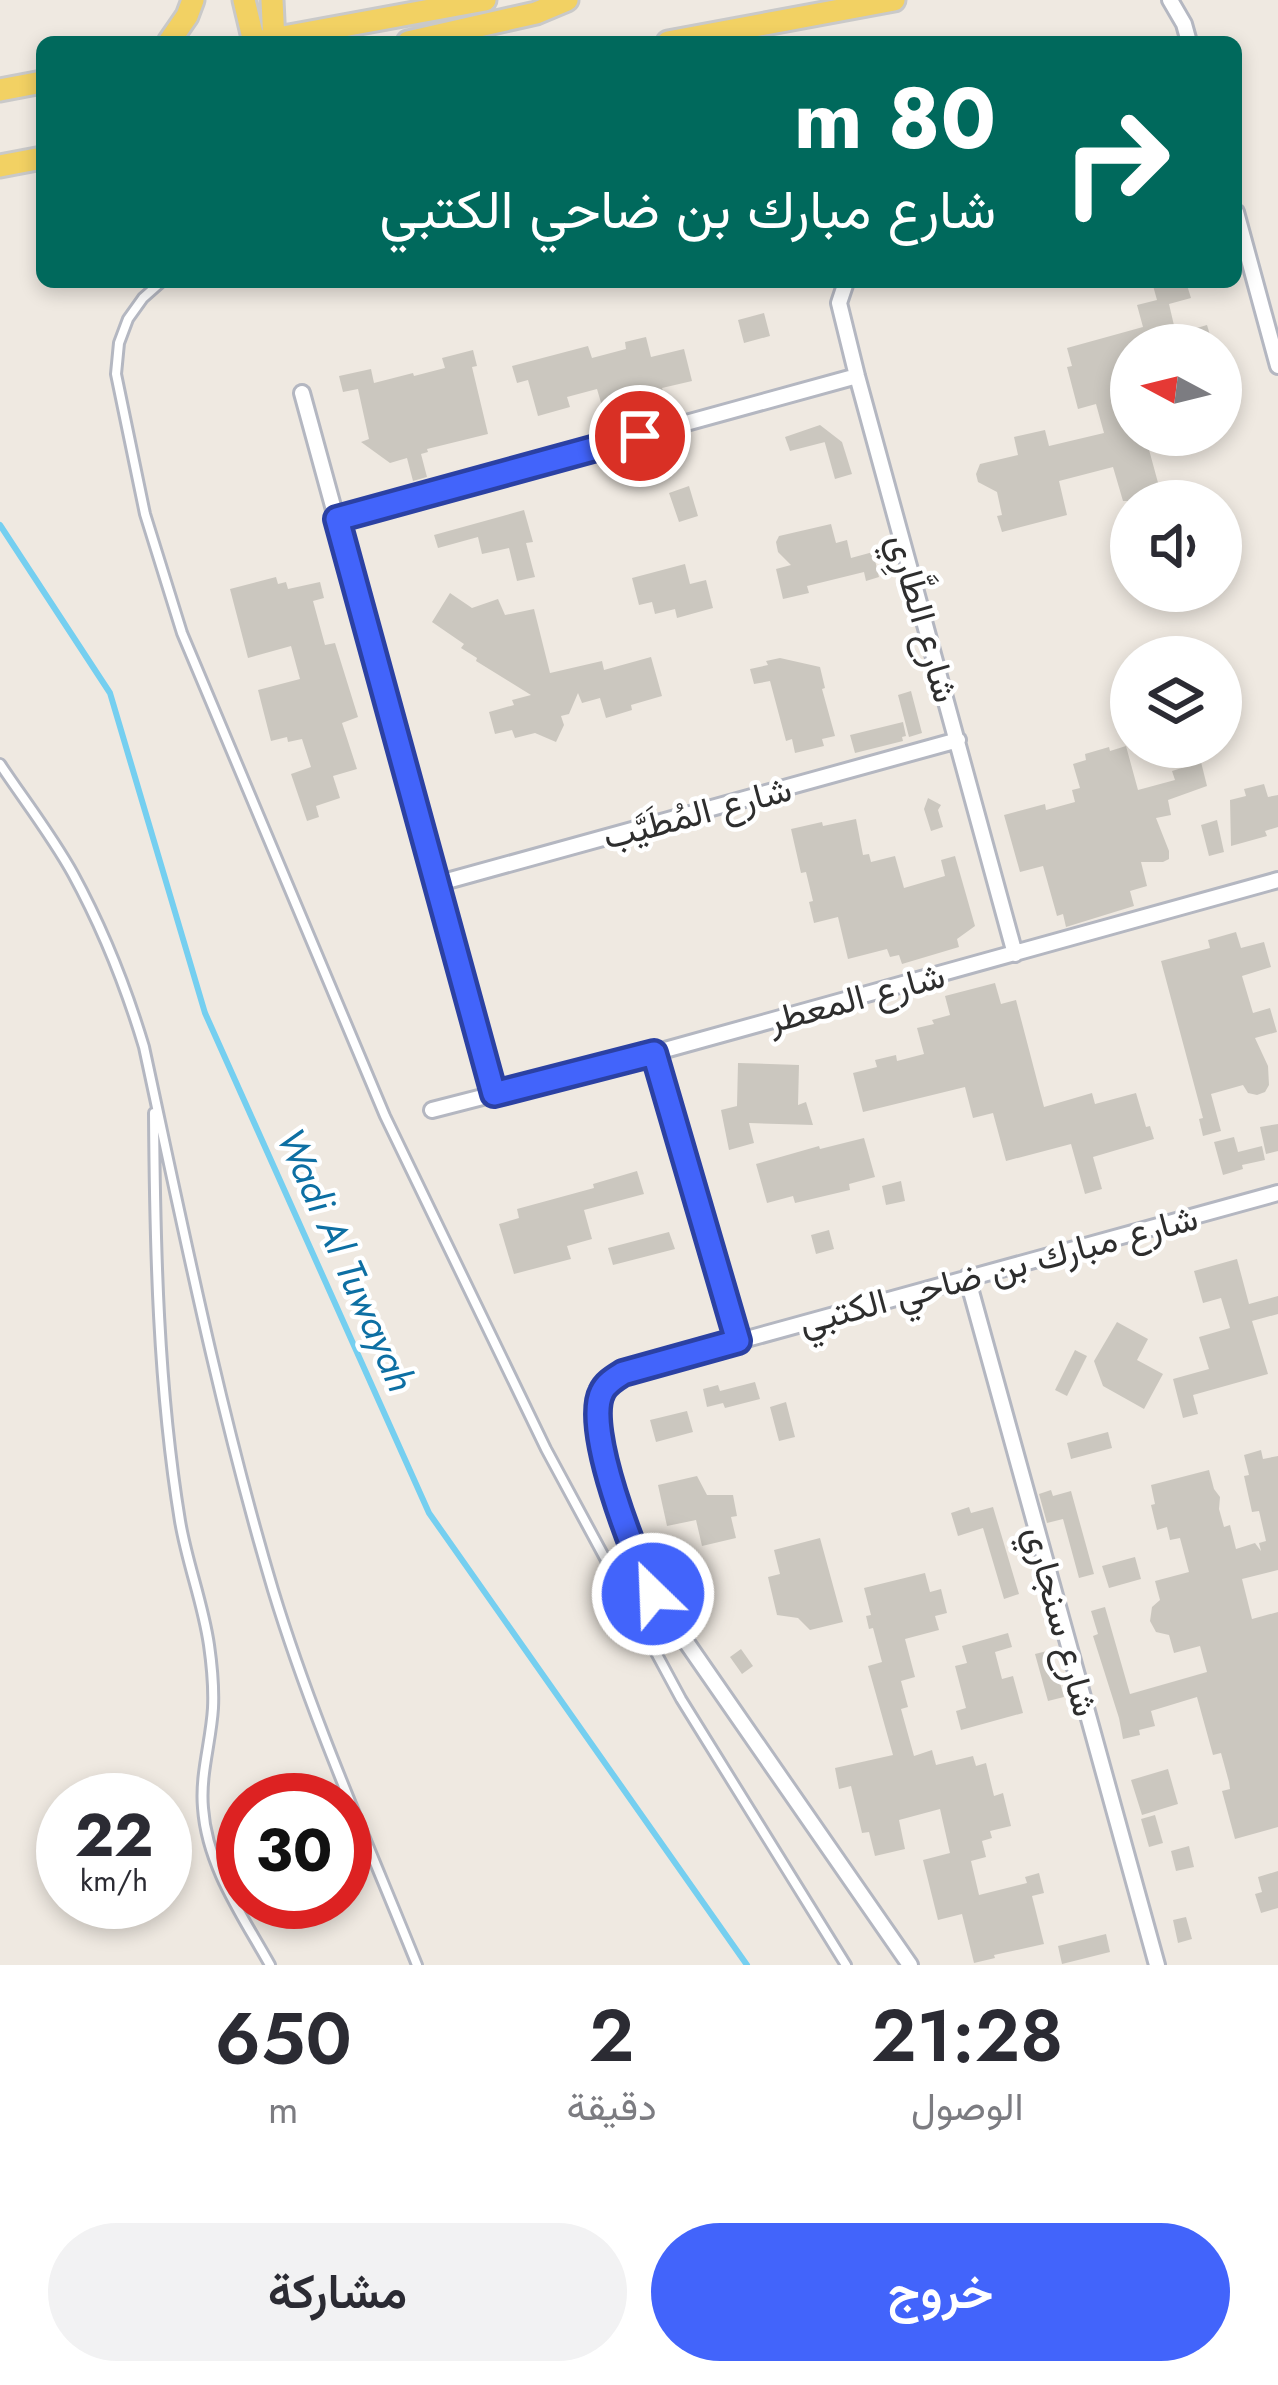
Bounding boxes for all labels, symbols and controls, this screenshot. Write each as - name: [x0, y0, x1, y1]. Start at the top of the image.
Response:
- text: 80 m: [794, 58, 996, 180]
- icon: right: [1038, 84, 1194, 240]
- text: شارع مبارك بن ضاحي الكتبي: [379, 170, 996, 248]
- north arrow: [1110, 324, 1242, 456]
- map controls: [1110, 324, 1242, 768]
- pin: [589, 385, 691, 487]
- icon: arrive: [607, 403, 673, 469]
- button: sound: [1110, 480, 1242, 612]
- street label: شارع الطَّارِي: [871, 528, 973, 710]
- button: layers: [1110, 636, 1242, 768]
- street label: شارع المُطَيَّب: [597, 762, 797, 862]
- street label: شارع المعطر: [761, 948, 950, 1046]
- water label: Wadi Al Tuwayah: [262, 1119, 430, 1401]
- street label: شارع مبارك بن ضاحي الكتبي: [793, 1191, 1204, 1351]
- street label: شارع سنجاري: [1008, 1520, 1112, 1723]
- position arrow: [590, 1531, 716, 1657]
- speed limit sign: 30: [216, 1773, 372, 1929]
- text: 22: [75, 1792, 153, 1879]
- text: km/h: [80, 1859, 148, 1902]
- text: 2: [589, 1984, 634, 2088]
- text: 21:28: [871, 1984, 1063, 2088]
- text: 650: [215, 1987, 352, 2091]
- text: دقيقة: [566, 2078, 657, 2135]
- text: الوصول: [911, 2078, 1024, 2135]
- text: m: [268, 2081, 298, 2138]
- button: مشاركة: [48, 2223, 627, 2361]
- button: خروج: [651, 2223, 1230, 2361]

